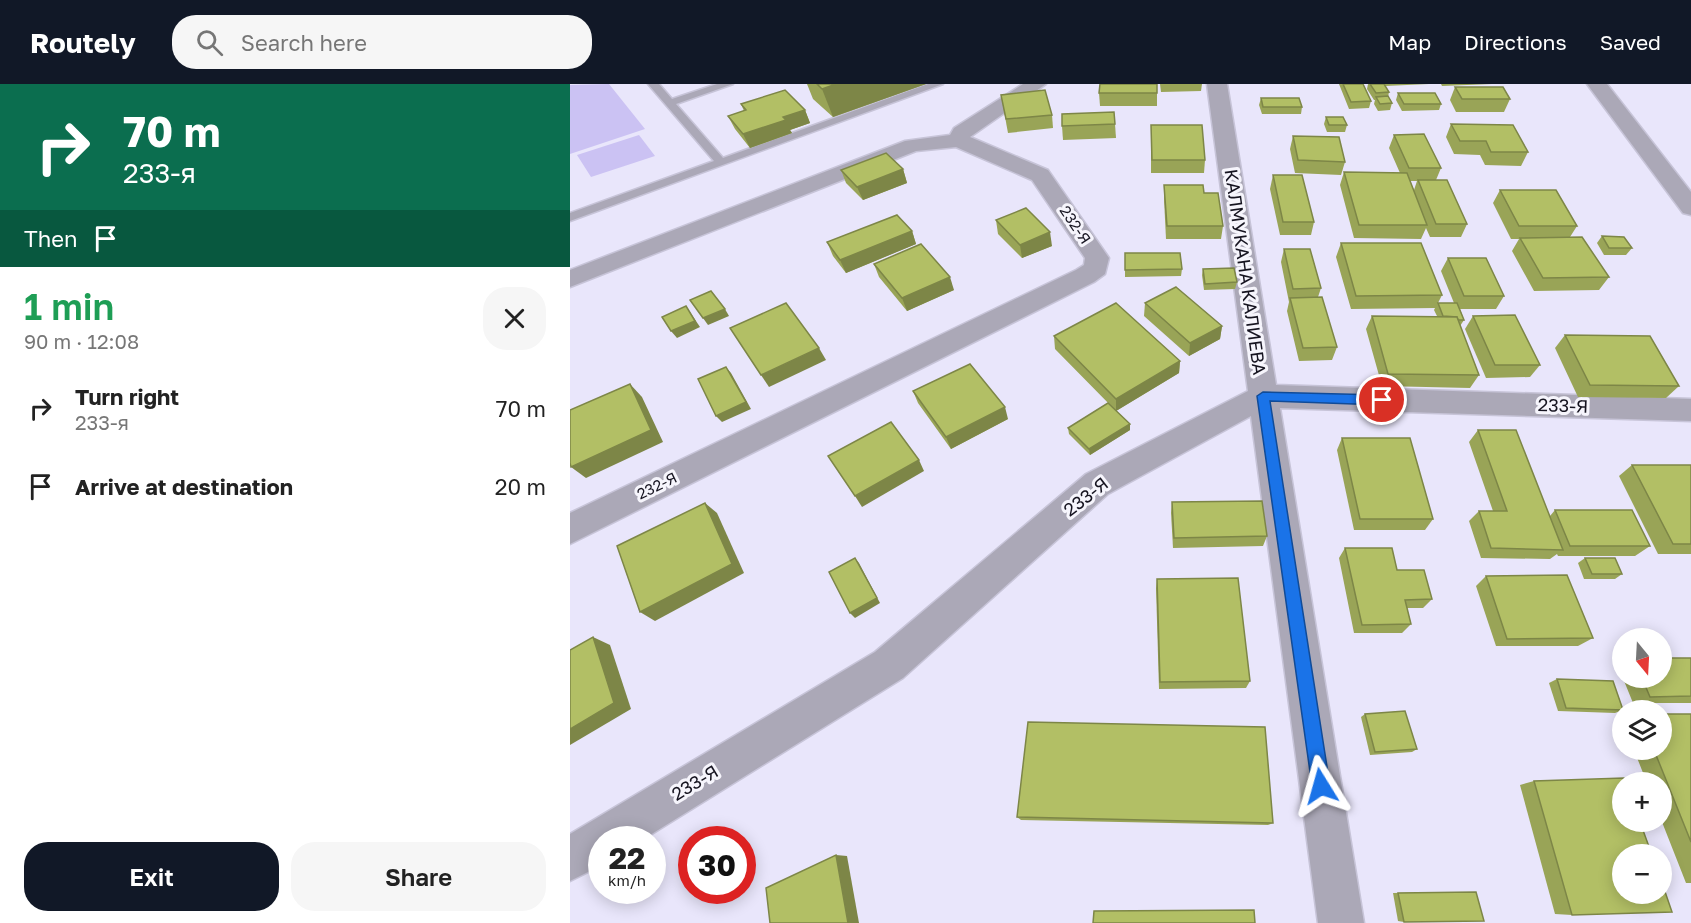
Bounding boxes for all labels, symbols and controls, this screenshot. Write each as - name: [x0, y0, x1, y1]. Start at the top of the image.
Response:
- search box: [172, 15, 592, 69]
- text: Routely: [30, 26, 136, 59]
- icon: search: [193, 26, 226, 59]
- text: Search here: [241, 29, 367, 56]
- text: Map: [1388, 29, 1431, 55]
- text: Directions: [1464, 29, 1567, 55]
- text: Saved: [1600, 29, 1661, 55]
- text: 70 m: [123, 106, 220, 156]
- icon: right: [24, 108, 102, 186]
- text: 233-я: [123, 157, 196, 189]
- street label: КАЛМУКАНА КАЛИЕВА: [1221, 167, 1271, 376]
- street label: 232-Я: [1057, 202, 1095, 247]
- icon: arrive: [89, 222, 122, 255]
- text: Then: [24, 225, 77, 252]
- text: 1 min: [24, 285, 114, 328]
- button: close: [483, 287, 546, 350]
- text: 90 m · 12:08: [24, 329, 139, 353]
- pin: [1356, 374, 1407, 425]
- text: Turn right: [75, 383, 179, 410]
- icon: arrive: [1365, 383, 1398, 416]
- icon: right: [24, 392, 57, 425]
- street label: 233-Я: [1537, 393, 1589, 417]
- text: 70 m: [496, 395, 546, 422]
- text: 233-я: [75, 410, 129, 434]
- street label: 232-Я: [634, 468, 679, 502]
- icon: arrive: [24, 470, 57, 503]
- street label: 233-Я: [1059, 472, 1112, 520]
- text: Arrive at destination: [75, 473, 293, 500]
- text: 20 m: [495, 473, 546, 500]
- north arrow: [1612, 628, 1672, 688]
- map controls: [1612, 628, 1672, 904]
- button: layers: [1612, 700, 1672, 760]
- position arrow: [1289, 754, 1353, 818]
- street label: 233-Я: [667, 760, 722, 805]
- button: +: [1612, 772, 1672, 832]
- speed limit sign: 30: [678, 826, 756, 904]
- text: 22: [609, 840, 645, 876]
- button: Exit: [24, 842, 279, 911]
- button: Share: [291, 842, 546, 911]
- button: −: [1612, 844, 1672, 904]
- text: km/h: [608, 871, 646, 889]

